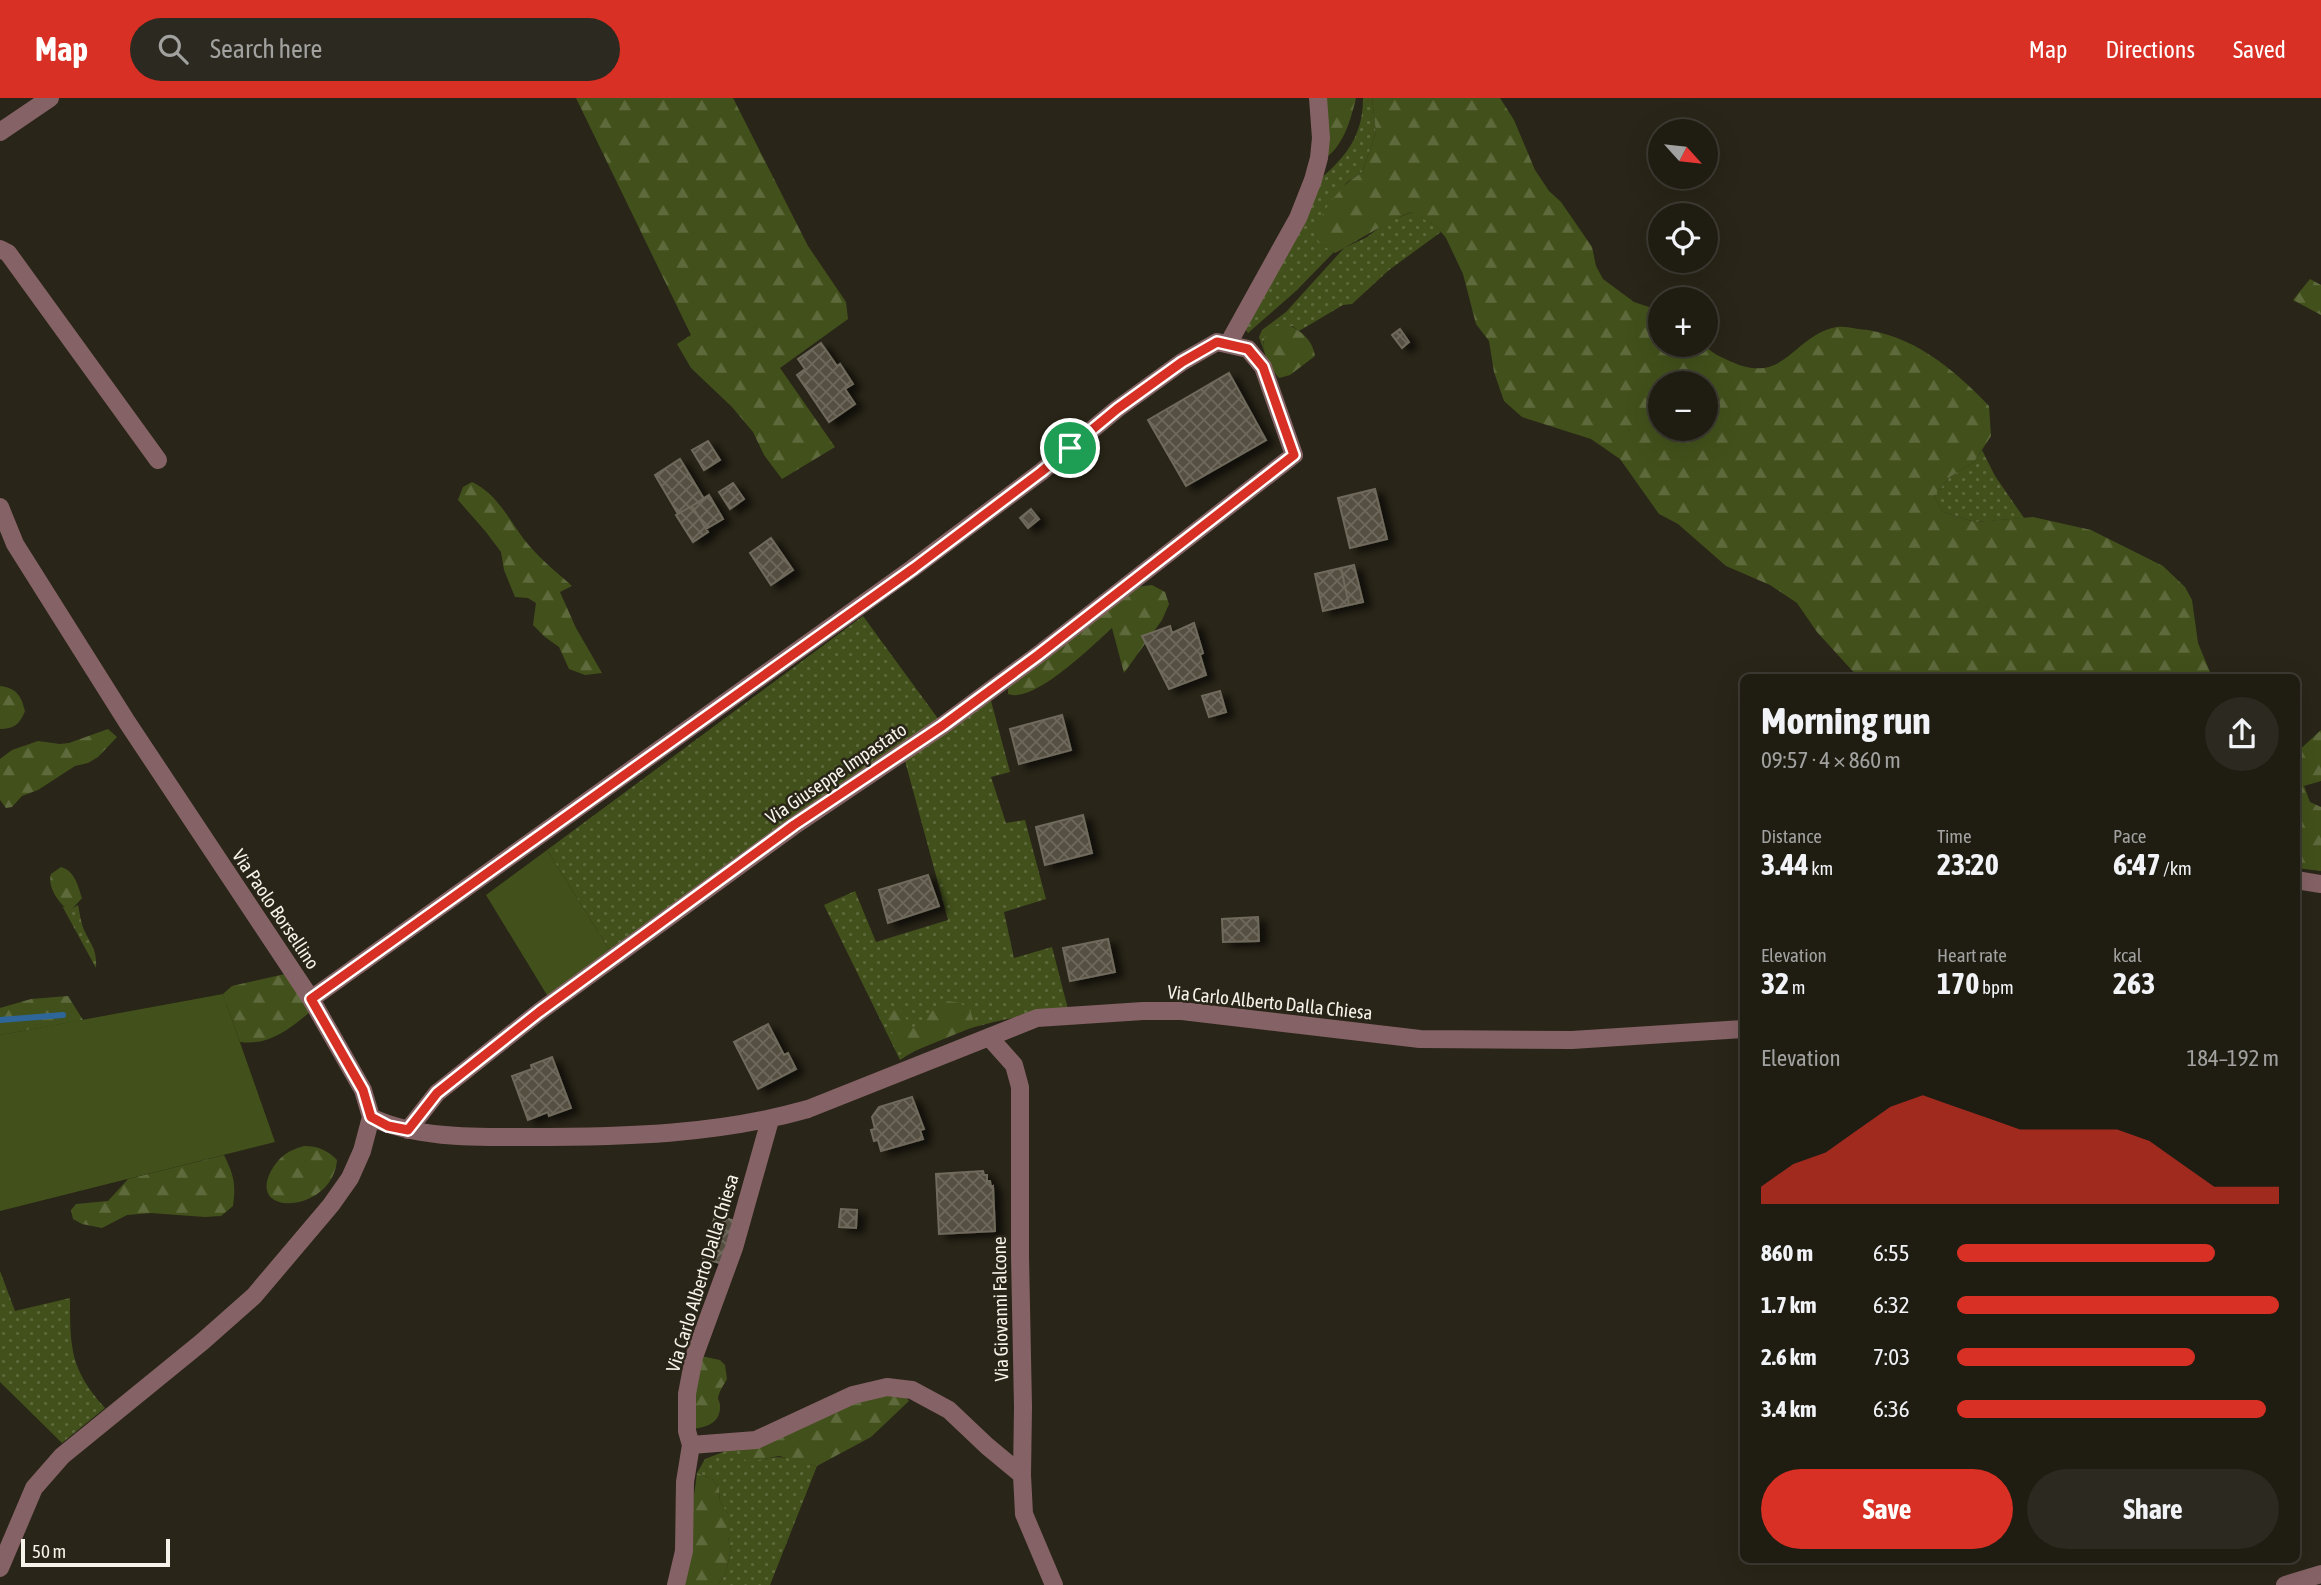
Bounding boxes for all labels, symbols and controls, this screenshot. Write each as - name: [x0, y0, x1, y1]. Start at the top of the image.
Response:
- search box: [130, 18, 620, 81]
- text: Map: [35, 30, 88, 68]
- icon: search: [154, 30, 192, 68]
- text: Search here: [210, 34, 322, 64]
- text: Map: [2029, 36, 2067, 63]
- text: Directions: [2105, 36, 2195, 63]
- text: Saved: [2233, 36, 2286, 63]
- north arrow: [1648, 119, 1718, 189]
- map controls: [1648, 119, 1718, 441]
- button: locate: [1648, 203, 1718, 273]
- button: +: [1648, 287, 1718, 357]
- button: −: [1648, 371, 1718, 441]
- pin: [1040, 418, 1100, 478]
- icon: arrive: [1051, 429, 1089, 467]
- button: share: [2205, 697, 2279, 771]
- text: Morning run: [1761, 699, 1931, 742]
- street label: Via Giuseppe Impastato: [761, 718, 911, 828]
- text: 09:57 · 4 × 860 m: [1761, 747, 1901, 773]
- text: Distance: [1761, 825, 1822, 847]
- text: Time: [1937, 825, 1972, 847]
- text: Pace: [2113, 825, 2146, 847]
- street label: Via Paolo Borsellino: [228, 845, 324, 973]
- text: 3.44: [1761, 847, 1809, 881]
- text: 23:20: [1937, 847, 1999, 881]
- text: 6:47: [2113, 847, 2161, 881]
- text: km: [1809, 857, 1833, 879]
- text: /km: [2161, 857, 2192, 879]
- text: Elevation: [1761, 944, 1827, 966]
- text: Heart rate: [1937, 944, 2007, 966]
- text: kcal: [2113, 944, 2142, 966]
- text: 32: [1761, 966, 1789, 1000]
- text: 170: [1937, 966, 1979, 1000]
- text: 263: [2113, 966, 2155, 1000]
- text: m: [1789, 976, 1806, 998]
- text: bpm: [1979, 976, 2014, 998]
- street label: Via Carlo Alberto Dalla Chiesa: [1166, 980, 1374, 1024]
- text: Elevation: [1761, 1045, 1841, 1071]
- text: 184–192 m: [2186, 1045, 2279, 1071]
- street label: Via Carlo Alberto Dalla Chiesa: [661, 1171, 743, 1375]
- street label: Via Giovanni Falcone: [988, 1236, 1012, 1382]
- text: 860 m: [1761, 1240, 1813, 1266]
- text: 6:55: [1873, 1240, 1910, 1266]
- text: 1.7 km: [1761, 1292, 1817, 1318]
- text: 6:32: [1873, 1292, 1910, 1318]
- text: 2.6 km: [1761, 1344, 1817, 1370]
- text: 7:03: [1873, 1344, 1910, 1370]
- text: 3.4 km: [1761, 1396, 1817, 1422]
- text: 6:36: [1873, 1396, 1910, 1422]
- button: Save: [1761, 1469, 2013, 1549]
- button: Share: [2027, 1469, 2279, 1549]
- scale bar: [21, 1536, 170, 1568]
- text: 50 m: [32, 1540, 66, 1562]

